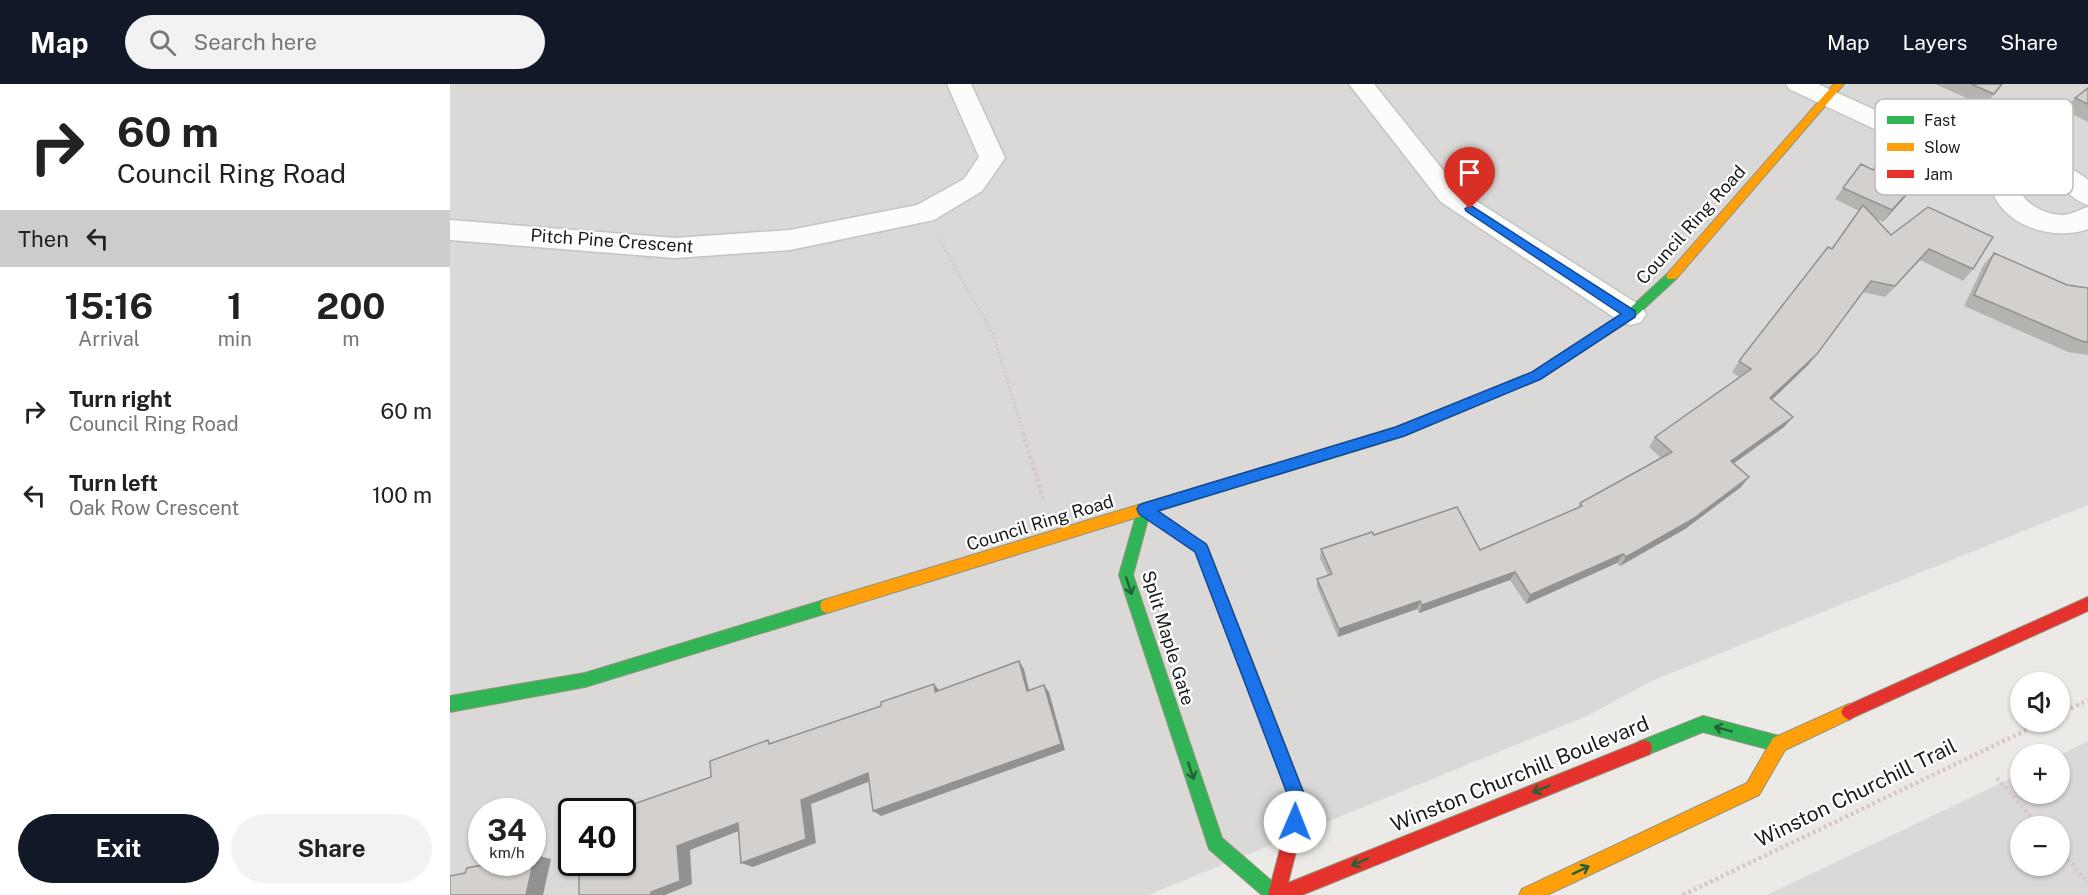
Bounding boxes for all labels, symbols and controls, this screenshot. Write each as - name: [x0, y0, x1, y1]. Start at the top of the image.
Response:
- search box: [125, 15, 545, 69]
- text: Map: [30, 26, 89, 59]
- icon: search: [146, 26, 179, 59]
- text: Search here: [194, 29, 317, 55]
- text: Map: [1827, 30, 1870, 55]
- text: Layers: [1903, 30, 1967, 55]
- text: Share: [2000, 30, 2058, 55]
- legend: [1875, 99, 2073, 195]
- text: 60 m: [117, 107, 219, 156]
- icon: right: [18, 108, 96, 186]
- text: Fast: [1924, 111, 1956, 130]
- text: Slow: [1924, 138, 1961, 157]
- pin: [1444, 147, 1495, 209]
- icon: arrive: [1453, 156, 1486, 189]
- text: Council Ring Road: [117, 157, 346, 189]
- street label: Council Ring Road: [1632, 161, 1750, 288]
- text: Jam: [1924, 165, 1953, 184]
- icon: left: [81, 222, 114, 255]
- street label: Pitch Pine Crescent: [530, 224, 694, 257]
- text: Then: [18, 226, 69, 252]
- text: 15:16: [65, 285, 153, 327]
- text: 1: [227, 285, 242, 327]
- text: 200: [316, 285, 385, 327]
- text: Arrival: [78, 327, 140, 351]
- text: min: [218, 327, 252, 351]
- text: m: [342, 327, 360, 351]
- text: Turn right: [69, 386, 172, 412]
- icon: right: [18, 395, 51, 428]
- text: 60 m: [381, 398, 432, 424]
- text: Council Ring Road: [69, 412, 239, 436]
- text: Turn left: [69, 470, 158, 496]
- icon: left: [18, 479, 51, 512]
- text: 100 m: [372, 482, 432, 508]
- street label: Council Ring Road: [964, 490, 1116, 555]
- text: Oak Row Crescent: [69, 496, 239, 520]
- street label: Split Maple Gate: [1138, 568, 1199, 708]
- one-way arrow: [1124, 576, 1135, 595]
- map controls: [2010, 672, 2070, 876]
- button: sound: [2010, 672, 2070, 732]
- street label: Winston Churchill Boulevard: [1387, 710, 1653, 837]
- one-way arrow: [1714, 723, 1733, 734]
- street label: Winston Churchill Trail: [1751, 733, 1960, 852]
- button: +: [2010, 744, 2070, 804]
- one-way arrow: [1186, 761, 1197, 780]
- one-way arrow: [1532, 784, 1551, 795]
- position arrow: [1263, 790, 1327, 854]
- speed limit sign: 40: [558, 798, 636, 876]
- text: 34: [487, 812, 527, 848]
- button: Exit: [18, 814, 219, 883]
- button: Share: [231, 814, 432, 883]
- button: −: [2010, 816, 2070, 876]
- text: km/h: [489, 844, 525, 861]
- one-way arrow: [1352, 857, 1370, 868]
- one-way arrow: [1571, 864, 1589, 876]

